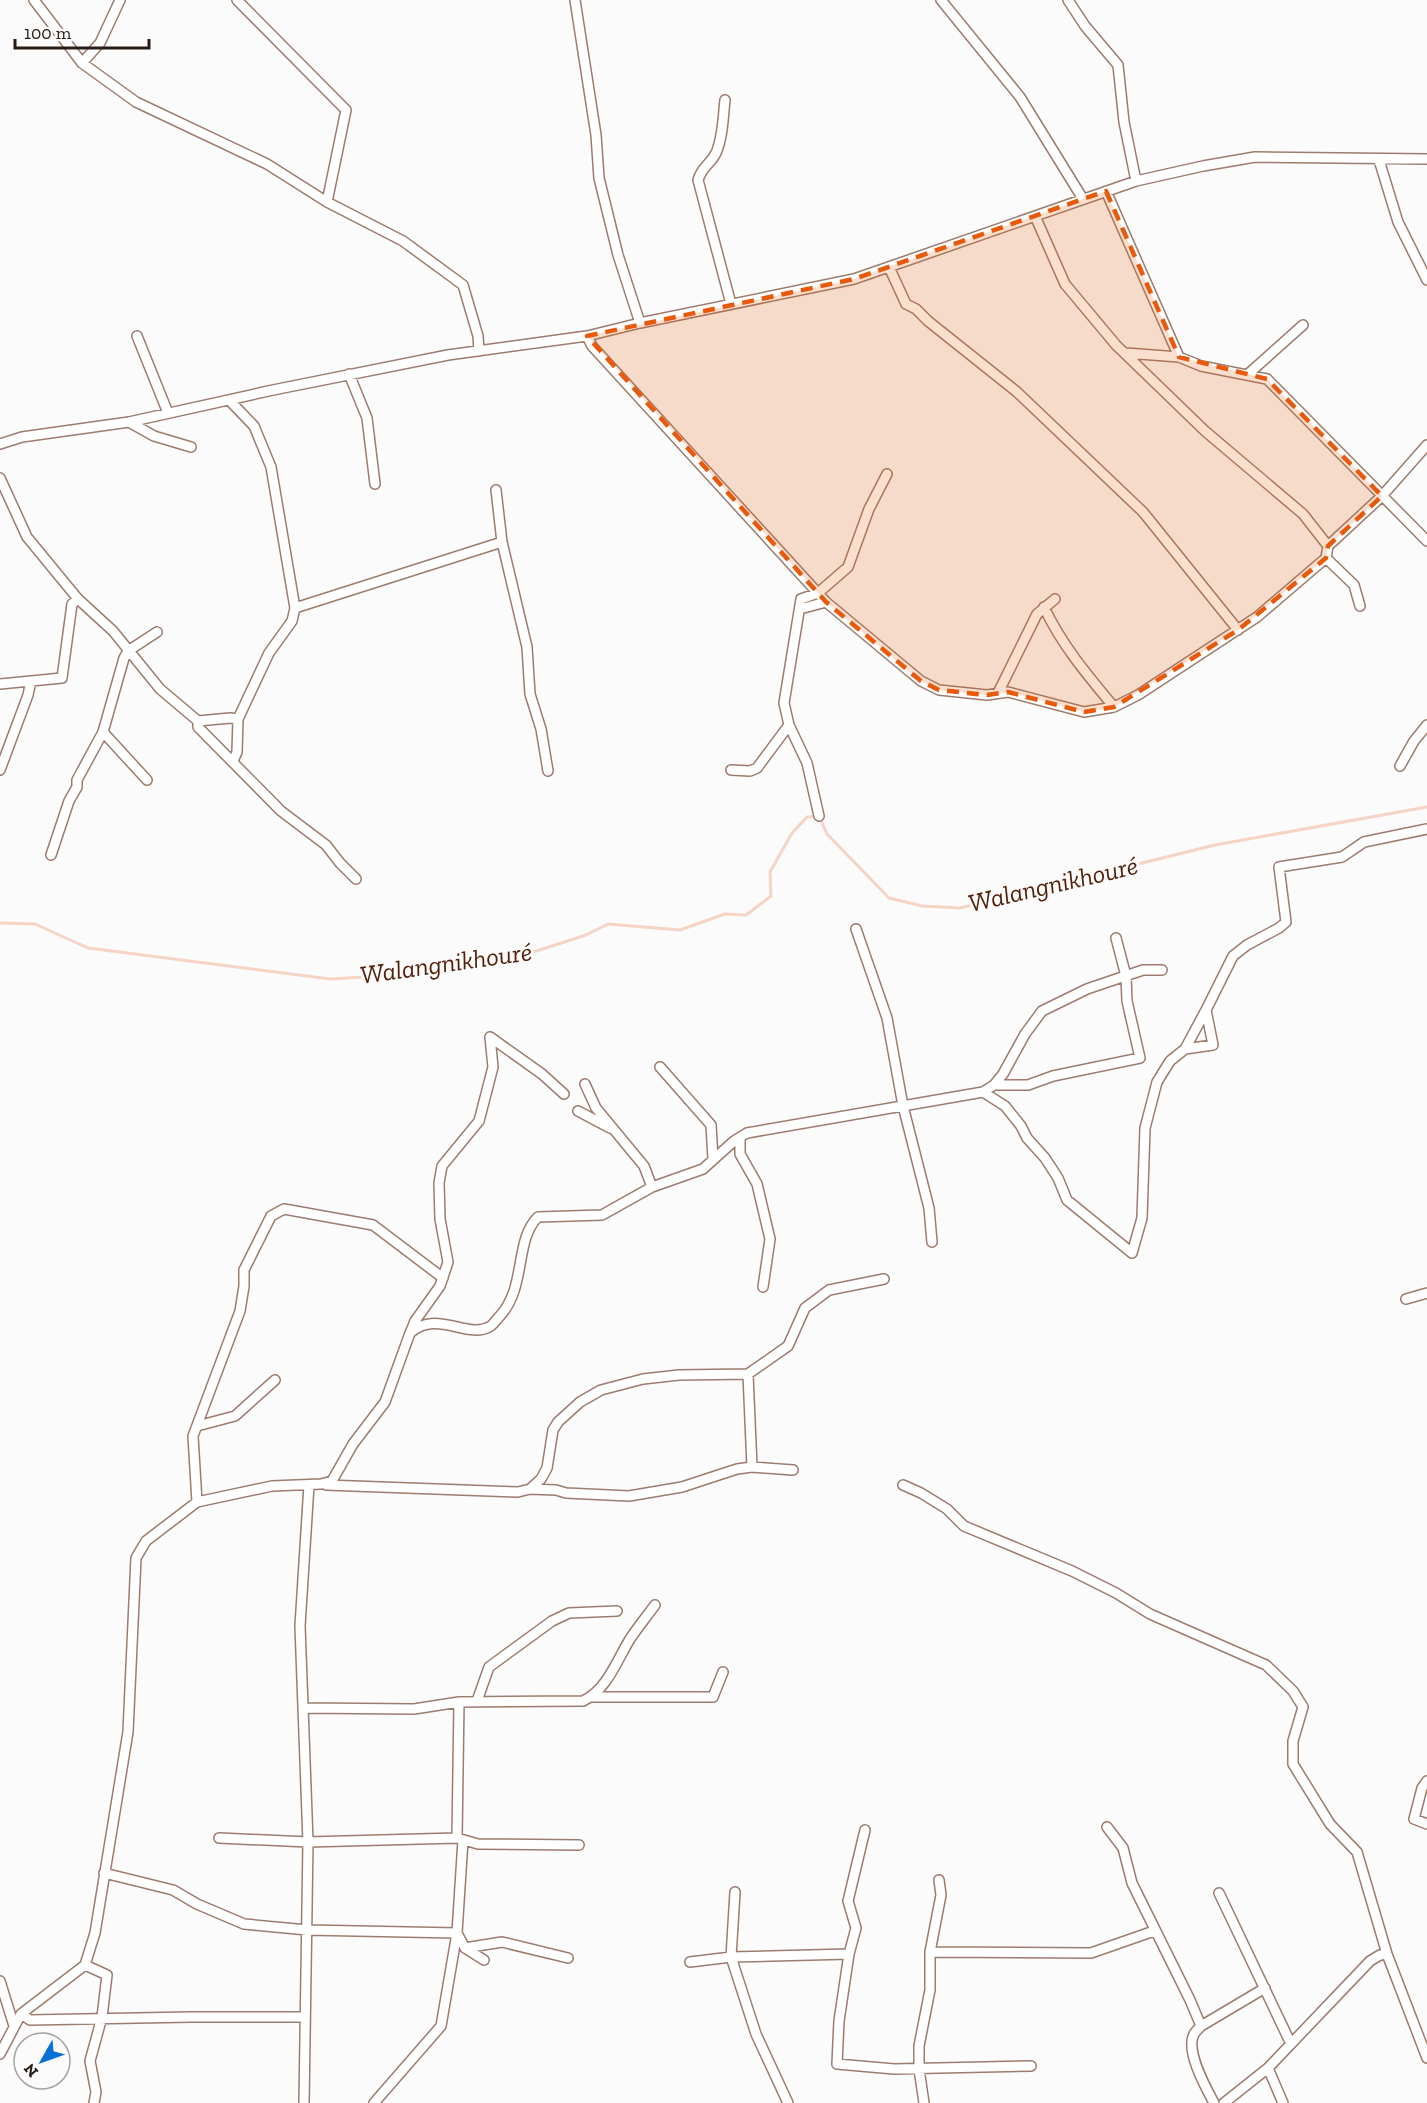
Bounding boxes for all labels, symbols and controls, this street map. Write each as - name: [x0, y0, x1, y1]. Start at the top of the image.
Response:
- scale bar: [15, 12, 148, 50]
- text: 100 m: [24, 22, 72, 44]
- water label: Walangnikhouré: [965, 849, 1141, 919]
- water label: Walangnikhouré: [358, 935, 534, 991]
- north arrow: [12, 2031, 72, 2091]
- text: N: [20, 2060, 42, 2081]

